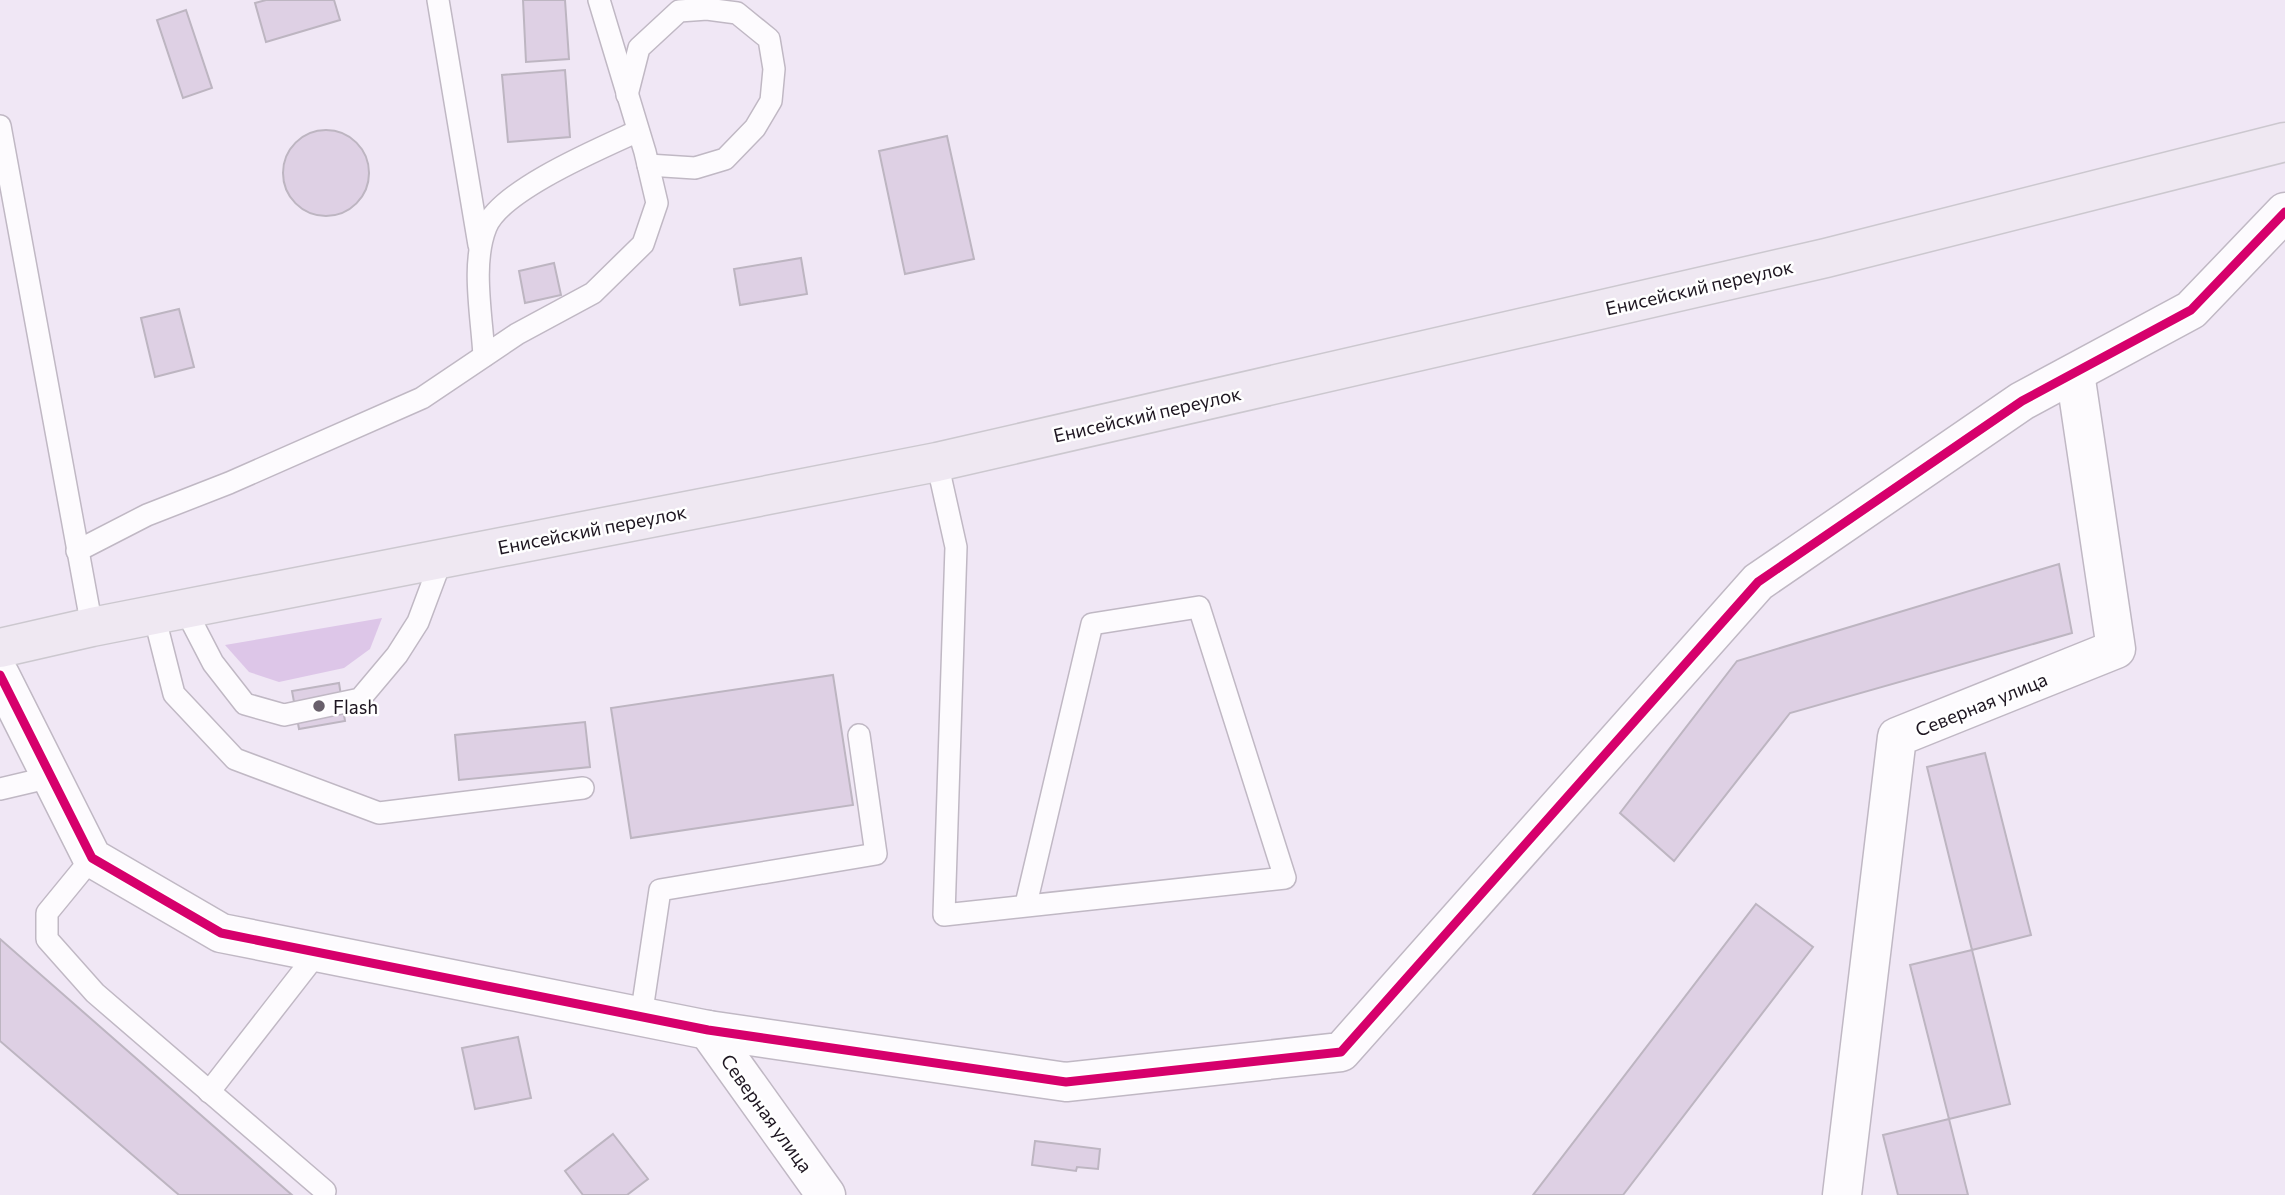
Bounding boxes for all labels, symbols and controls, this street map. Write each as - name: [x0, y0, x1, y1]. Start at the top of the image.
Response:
- street label: Енисейский переулок: [1603, 254, 1795, 320]
- street label: Енисейский переулок: [1051, 381, 1243, 447]
- street label: Енисейский переулок: [496, 499, 688, 559]
- street label: Северная улица: [1912, 667, 2050, 741]
- place label: Flash: [333, 695, 378, 718]
- marker: Flash: [311, 698, 327, 714]
- street label: Северная улица: [716, 1049, 818, 1177]

